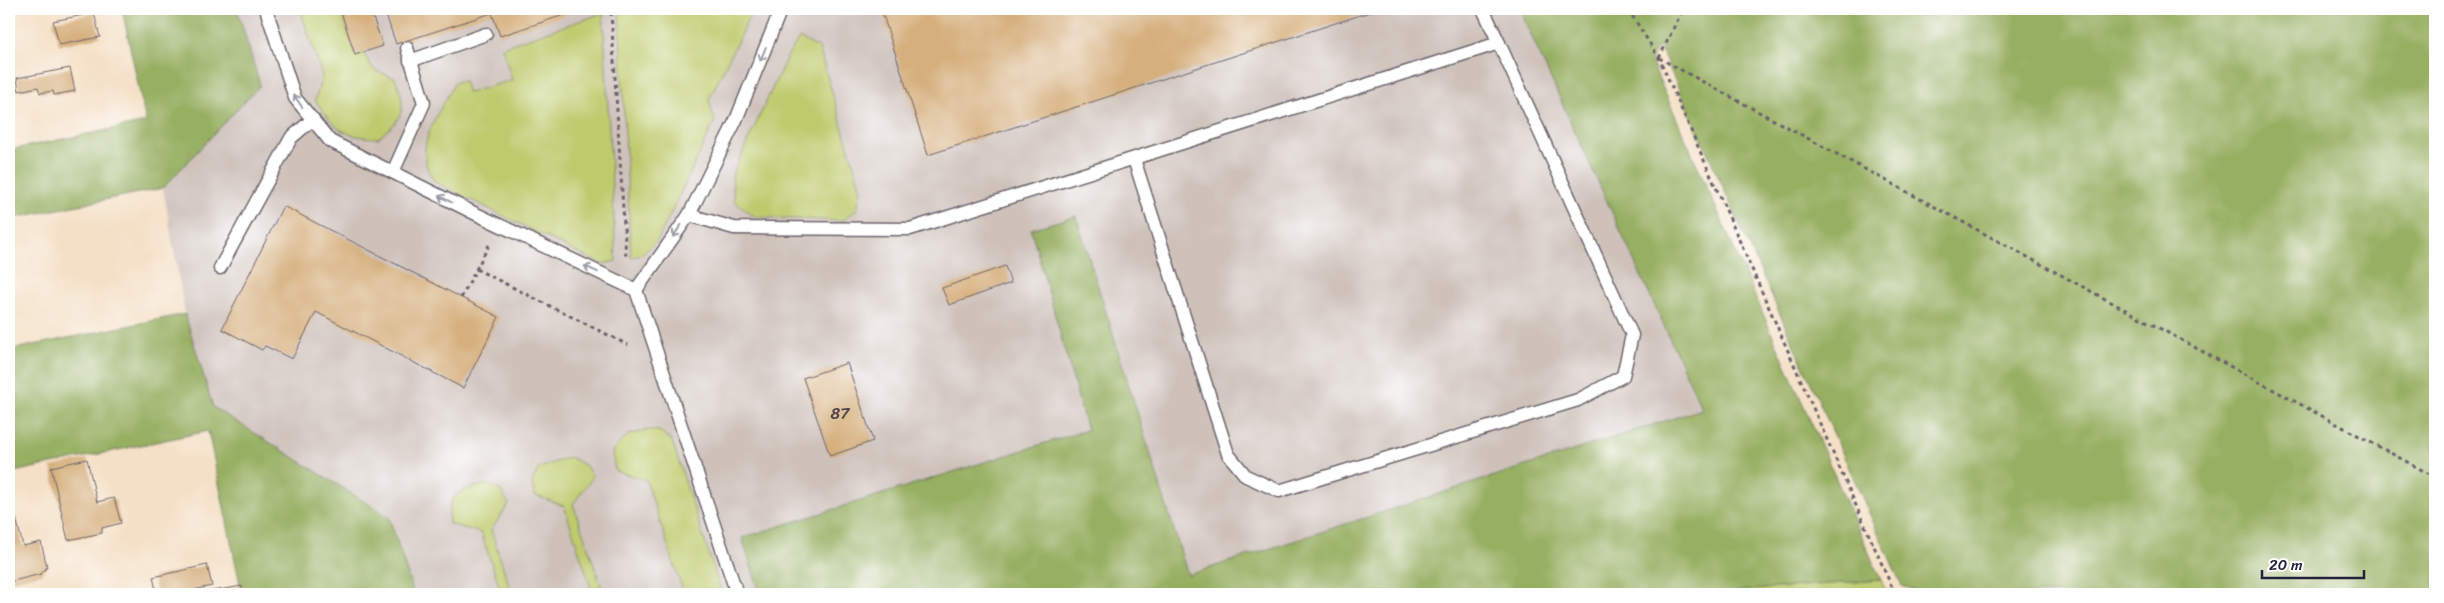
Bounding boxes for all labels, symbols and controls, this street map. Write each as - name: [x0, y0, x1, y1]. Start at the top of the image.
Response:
- one-way arrow: [757, 46, 767, 61]
- one-way arrow: [293, 94, 304, 108]
- one-way arrow: [438, 194, 453, 203]
- one-way arrow: [672, 224, 682, 238]
- one-way arrow: [584, 264, 599, 274]
- house number: 87: [831, 399, 850, 428]
- scale bar: [2262, 548, 2364, 580]
- text: 20 m: [2269, 552, 2303, 578]

